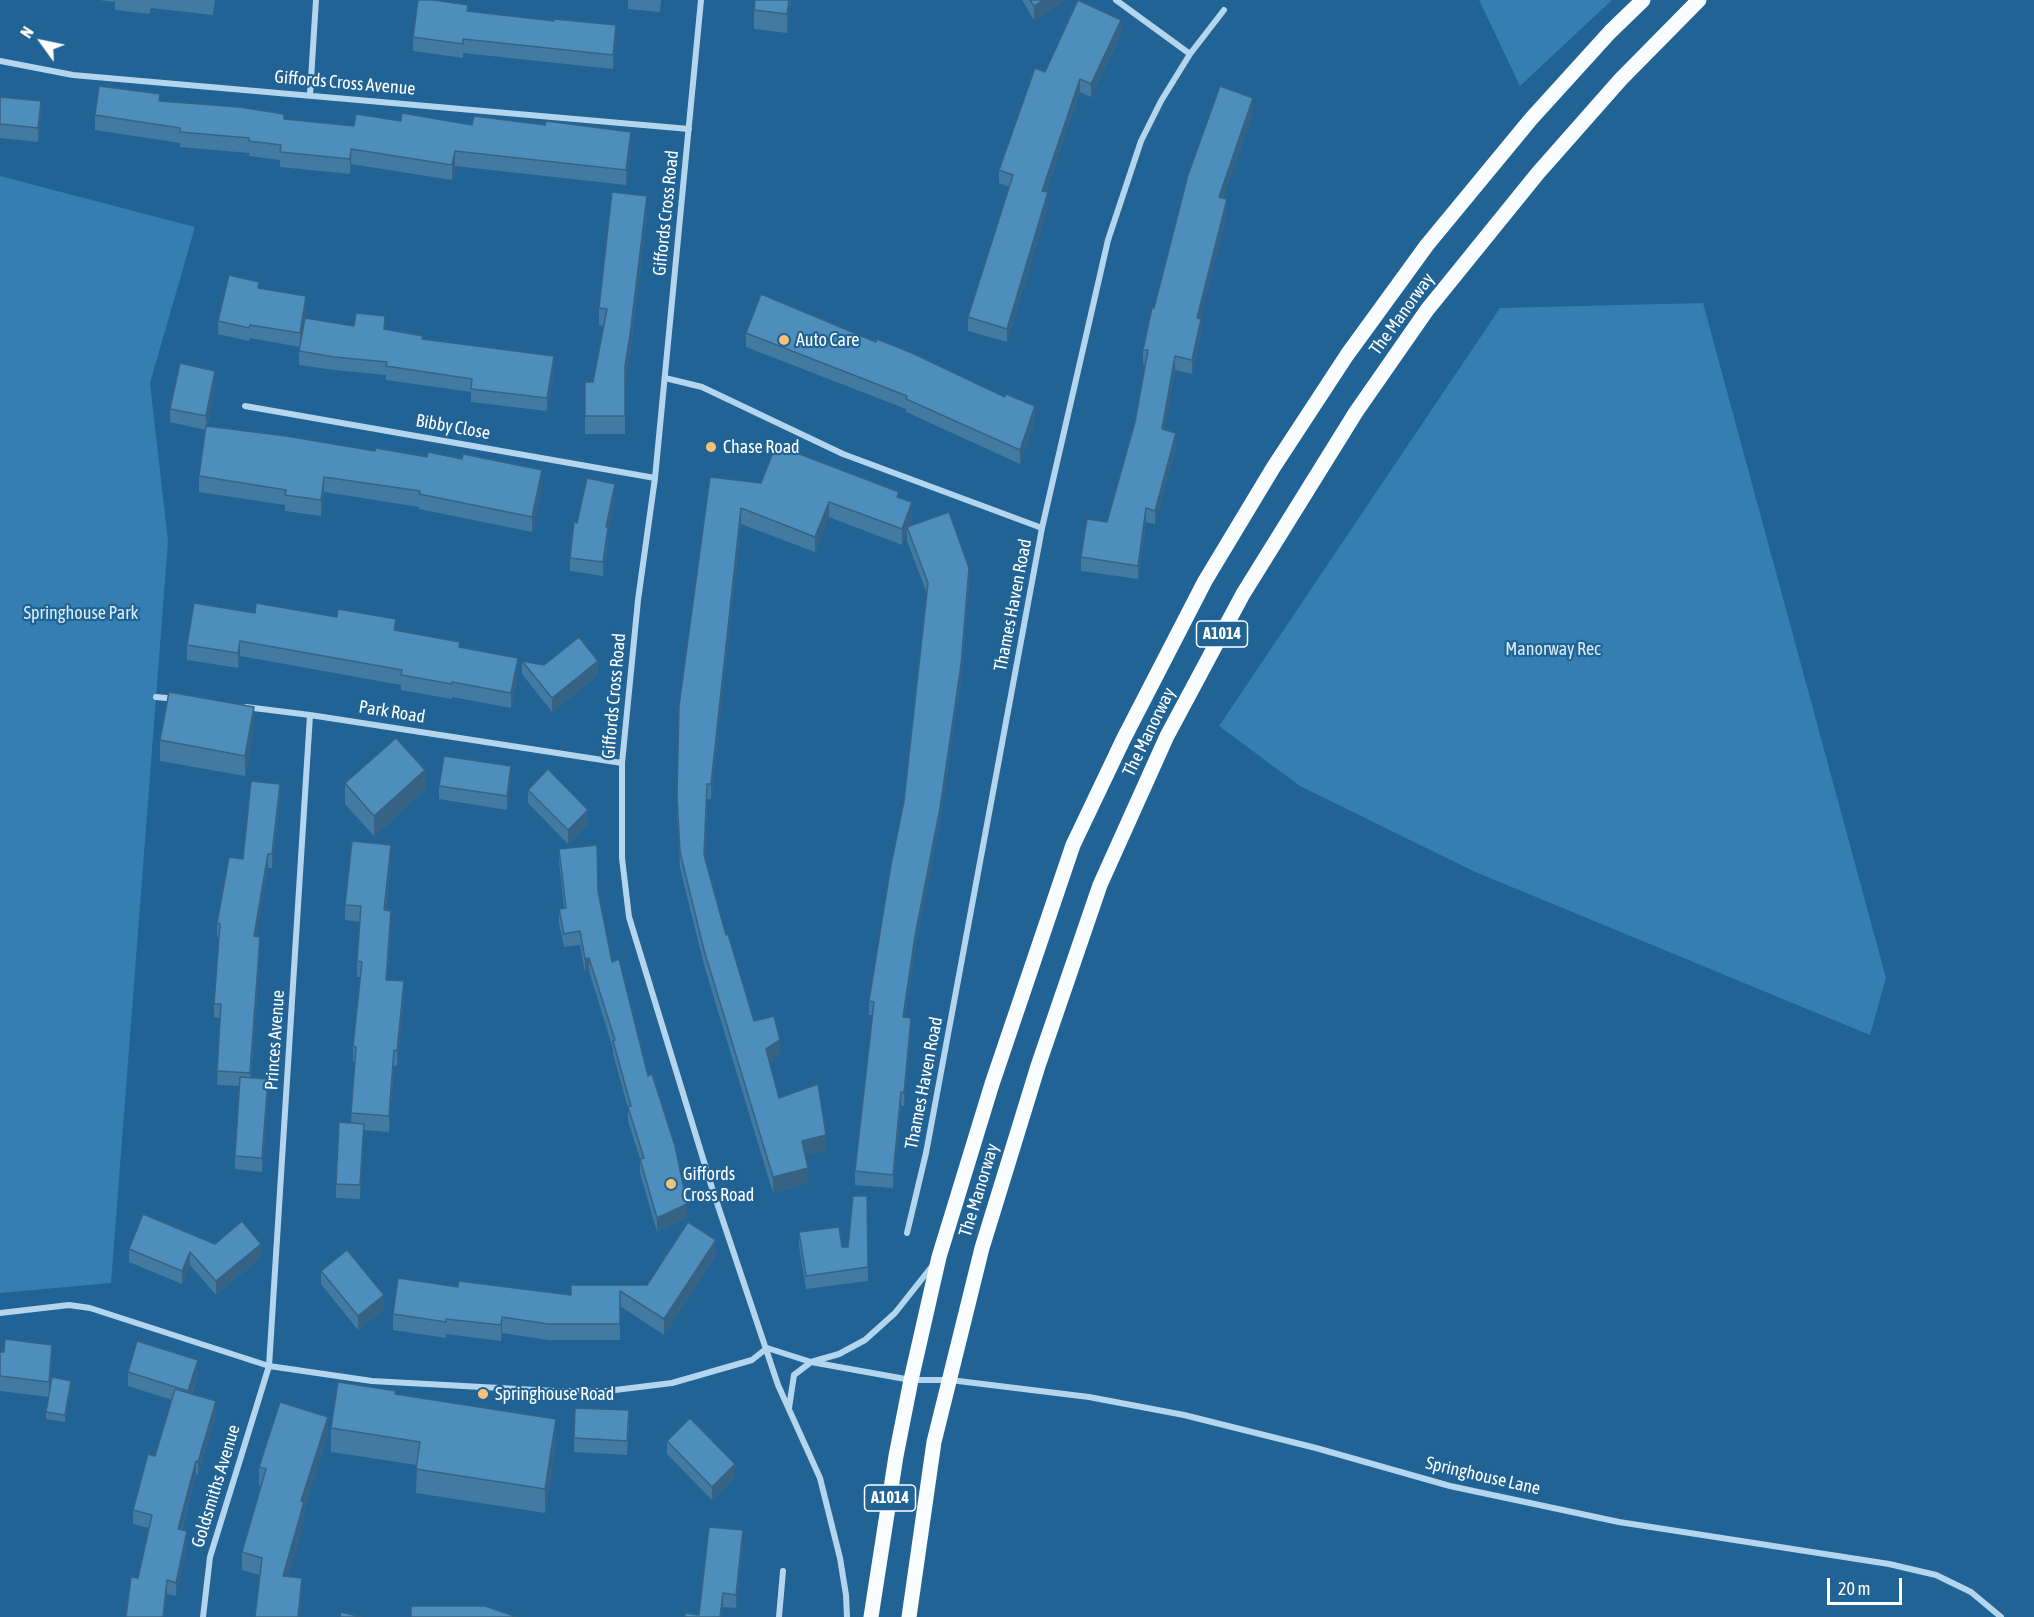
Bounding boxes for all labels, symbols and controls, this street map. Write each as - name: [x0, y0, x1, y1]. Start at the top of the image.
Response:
- north arrow: [12, 12, 72, 72]
- text: N: [17, 23, 37, 41]
- street label: Giffords Cross Avenue: [274, 66, 416, 100]
- street label: Giffords Cross Road: [649, 149, 683, 277]
- street label: The Manorway: [1365, 269, 1439, 359]
- place label: Auto Care: [796, 329, 859, 351]
- marker: Auto Care: [777, 333, 791, 347]
- street label: Bibby Close: [414, 410, 492, 444]
- place label: Chase Road: [723, 436, 800, 458]
- marker: Chase Road: [704, 440, 718, 454]
- street label: Thames Haven Road: [990, 537, 1036, 673]
- park label: Springhouse Park: [24, 602, 138, 624]
- road number: A1014: [1196, 621, 1248, 647]
- street label: Giffords Cross Road: [598, 632, 630, 760]
- park label: Manorway Rec: [1505, 638, 1601, 660]
- street label: The Manorway: [1118, 684, 1180, 780]
- street label: Park Road: [357, 696, 427, 728]
- street label: Princes Avenue: [261, 989, 289, 1091]
- street label: Thames Haven Road: [901, 1015, 947, 1151]
- street label: The Manorway: [955, 1141, 1003, 1239]
- place label: Giffords Cross Road: [683, 1163, 754, 1206]
- marker: Giffords Cross Road: [664, 1177, 678, 1191]
- place label: Springhouse Road: [495, 1383, 614, 1405]
- marker: Springhouse Road: [476, 1387, 490, 1401]
- street label: Goldsmiths Avenue: [187, 1422, 245, 1550]
- street label: Springhouse Lane: [1424, 1452, 1542, 1500]
- road number: A1014: [864, 1485, 916, 1511]
- scale bar: [1830, 1566, 1905, 1604]
- text: 20 m: [1838, 1578, 1870, 1599]

